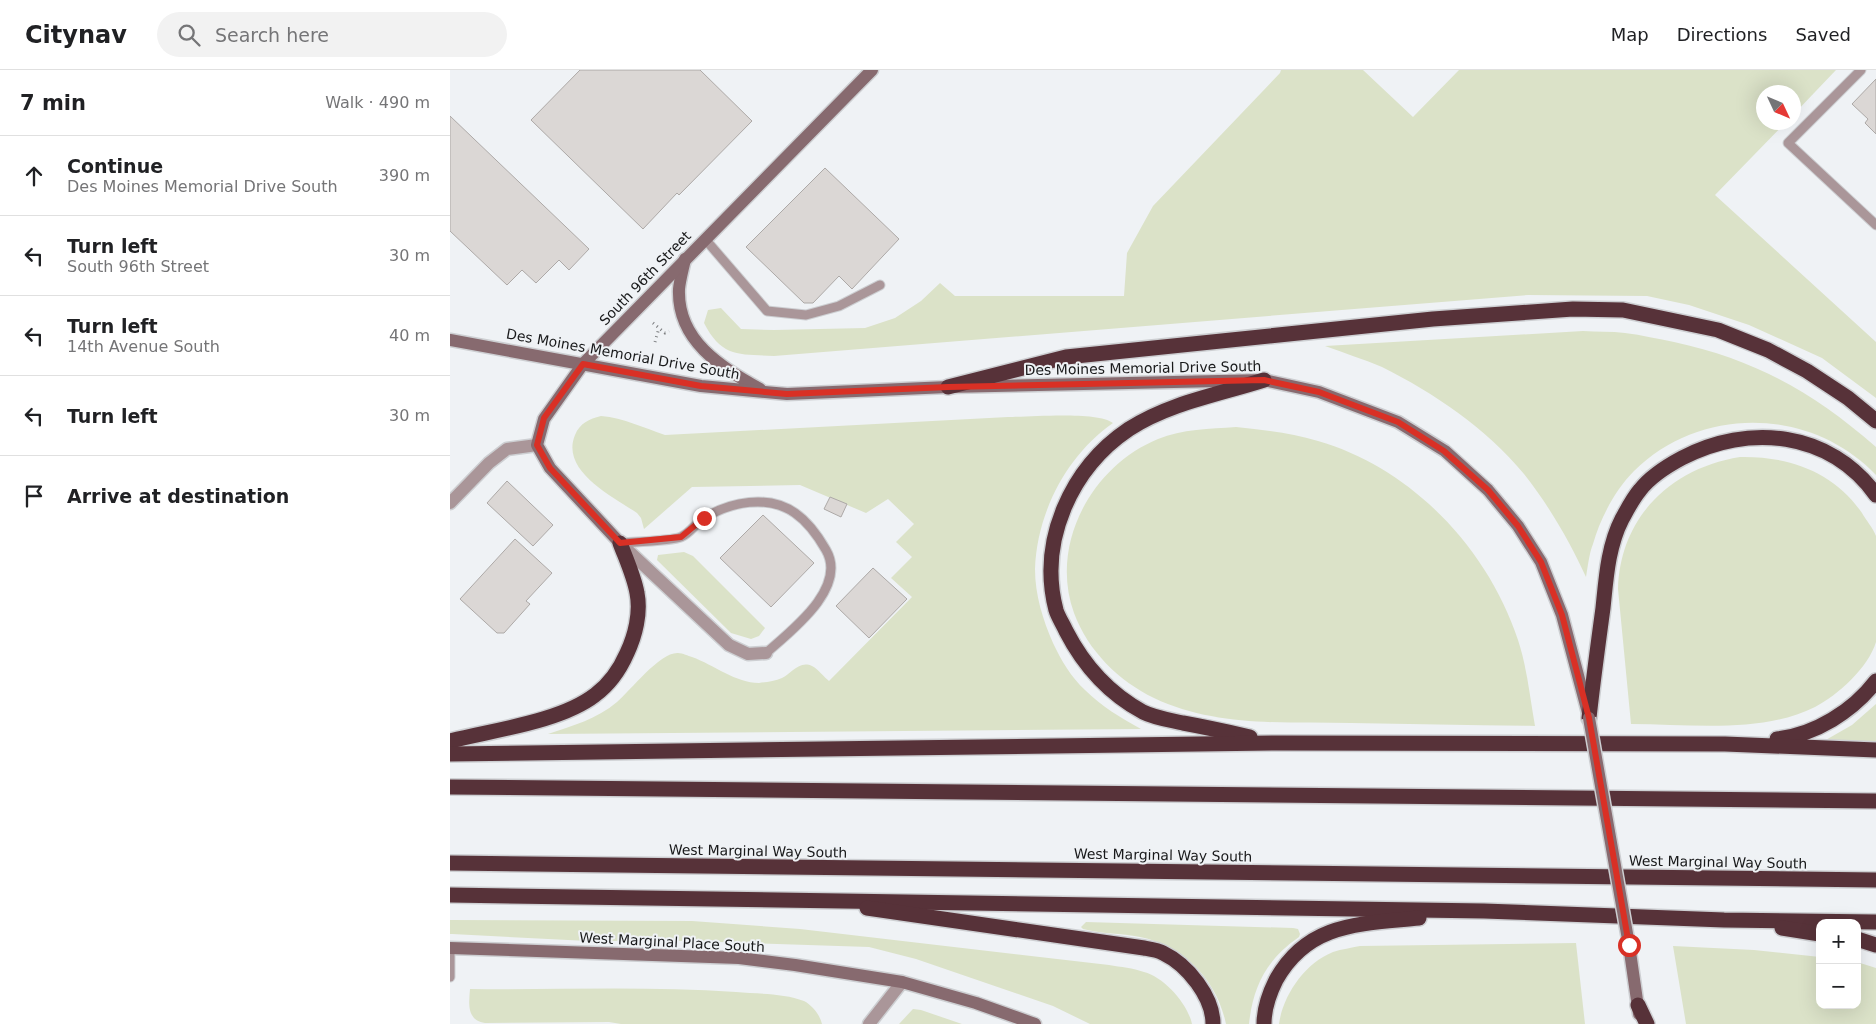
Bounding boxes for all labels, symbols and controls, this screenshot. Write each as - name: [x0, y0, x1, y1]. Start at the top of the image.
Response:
- search box: [157, 12, 507, 57]
- text: Citynav: [25, 21, 127, 49]
- icon: search: [175, 21, 203, 49]
- text: Search here: [215, 24, 329, 46]
- text: Map: [1611, 24, 1649, 45]
- text: Directions: [1677, 24, 1767, 45]
- text: Saved: [1795, 24, 1851, 45]
- north arrow: [1756, 85, 1801, 130]
- text: 7 min: [20, 91, 86, 115]
- text: Walk · 490 m: [325, 93, 430, 112]
- text: Continue: [67, 155, 163, 177]
- icon: ahead: [20, 162, 48, 190]
- text: 390 m: [379, 166, 430, 185]
- text: Des Moines Memorial Drive South: [67, 177, 338, 196]
- street label: South 96th Street: [596, 227, 694, 328]
- text: Turn left: [67, 235, 158, 257]
- icon: left: [20, 242, 48, 270]
- text: 30 m: [389, 246, 430, 265]
- text: South 96th Street: [67, 257, 209, 276]
- text: Turn left: [67, 315, 158, 337]
- icon: left: [20, 322, 48, 350]
- text: 40 m: [389, 326, 430, 345]
- street label: Des Moines Memorial Drive South: [505, 326, 741, 382]
- text: 14th Avenue South: [67, 337, 220, 356]
- street label: Des Moines Memorial Drive South: [1024, 358, 1262, 378]
- icon: left: [20, 402, 48, 430]
- text: Turn left: [67, 405, 158, 427]
- text: 30 m: [389, 406, 430, 425]
- icon: arrive: [20, 482, 48, 510]
- text: Arrive at destination: [67, 485, 289, 507]
- route end: [693, 507, 716, 530]
- street label: West Marginal Way South: [669, 841, 847, 861]
- street label: West Marginal Way South: [1074, 845, 1252, 865]
- street label: West Marginal Way South: [1629, 852, 1807, 872]
- map controls: [1816, 919, 1861, 1009]
- button: +: [1816, 919, 1861, 964]
- street label: West Marginal Place South: [579, 929, 765, 955]
- route start: [1618, 934, 1641, 957]
- button: −: [1816, 964, 1861, 1009]

